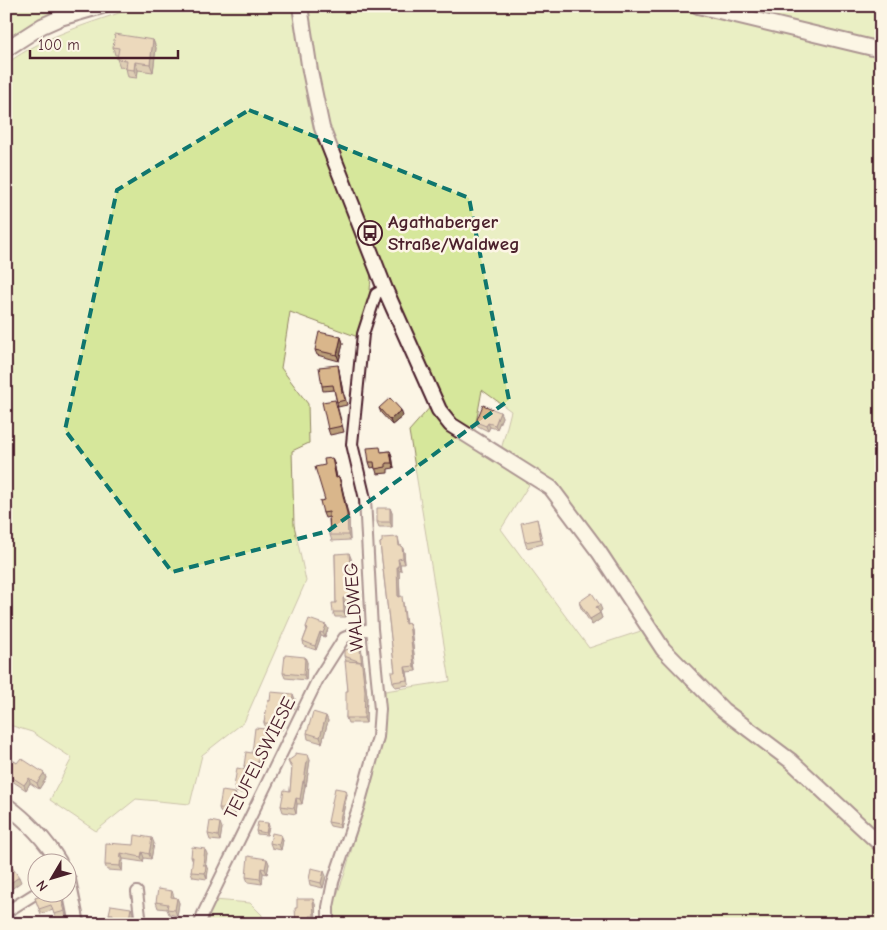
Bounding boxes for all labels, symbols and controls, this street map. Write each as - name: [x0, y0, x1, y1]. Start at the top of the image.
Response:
- scale bar: [30, 28, 178, 60]
- text: 100 m: [38, 36, 80, 54]
- place label: Agathaberger Straße/Waldweg: [388, 211, 520, 255]
- bus stop icon: Agathaberger Straße/Waldweg: [357, 220, 383, 246]
- street label: WALDWEG: [340, 562, 368, 652]
- street label: TEUFELSWIESE: [220, 693, 300, 823]
- north arrow: [28, 852, 78, 902]
- text: N: [33, 877, 52, 895]

